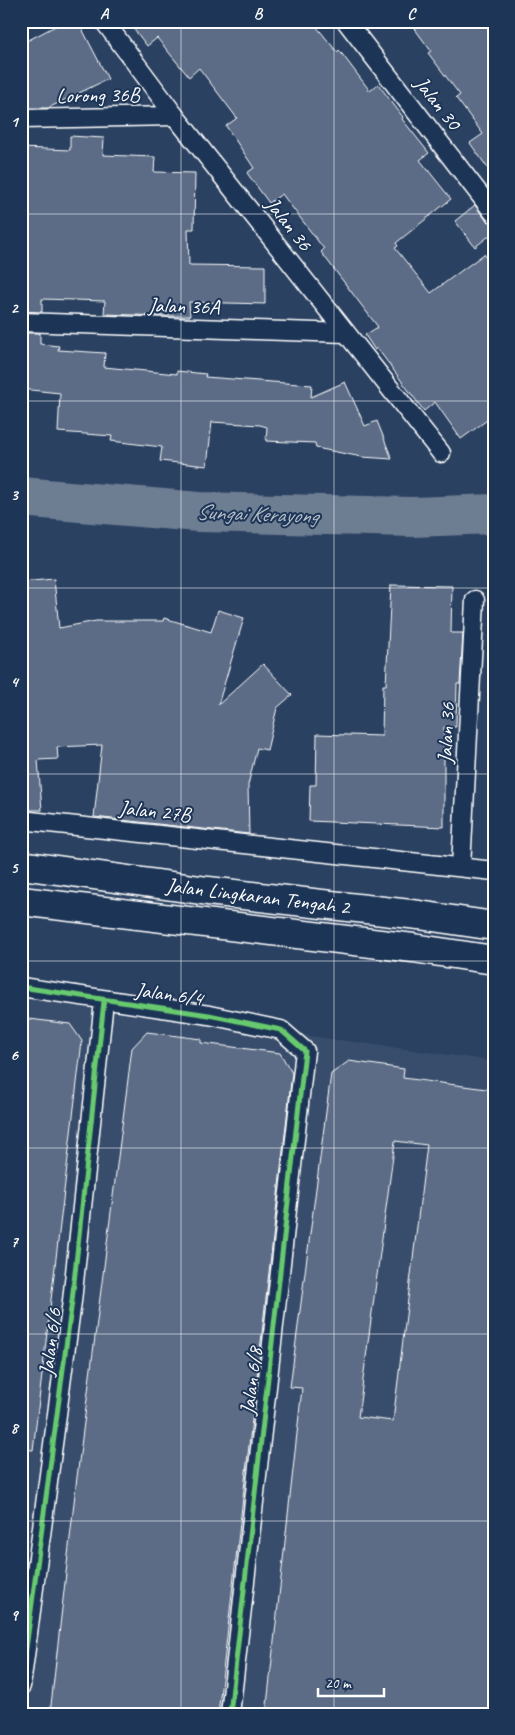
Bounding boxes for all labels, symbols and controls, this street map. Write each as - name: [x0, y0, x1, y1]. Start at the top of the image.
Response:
- text: A: [100, 4, 110, 24]
- text: B: [254, 4, 264, 24]
- text: C: [407, 4, 417, 24]
- street label: Jalan 30: [408, 70, 468, 136]
- street label: Lorong 36B: [56, 81, 142, 109]
- text: 1: [10, 112, 19, 132]
- street label: Jalan 36: [259, 191, 318, 256]
- street label: Jalan 36A: [147, 292, 222, 320]
- text: 2: [10, 298, 19, 318]
- text: 3: [10, 485, 19, 505]
- water label: Sungai Kerayong: [196, 498, 321, 530]
- text: 4: [10, 672, 19, 692]
- street label: Jalan 36: [431, 701, 461, 765]
- street label: Jalan 27B: [117, 794, 194, 828]
- text: 5: [11, 858, 20, 878]
- street label: Jalan Lingkaran Tengah 2: [164, 872, 353, 920]
- street label: Jalan 6/4: [133, 976, 207, 1012]
- text: 6: [10, 1045, 19, 1065]
- text: 7: [10, 1232, 19, 1252]
- street label: Jalan 6/6: [33, 1306, 67, 1378]
- street label: Jalan 6/8: [234, 1343, 268, 1417]
- text: 8: [10, 1418, 19, 1438]
- text: 9: [10, 1605, 19, 1625]
- scale bar: [318, 1665, 384, 1697]
- text: 20 m: [325, 1674, 352, 1693]

